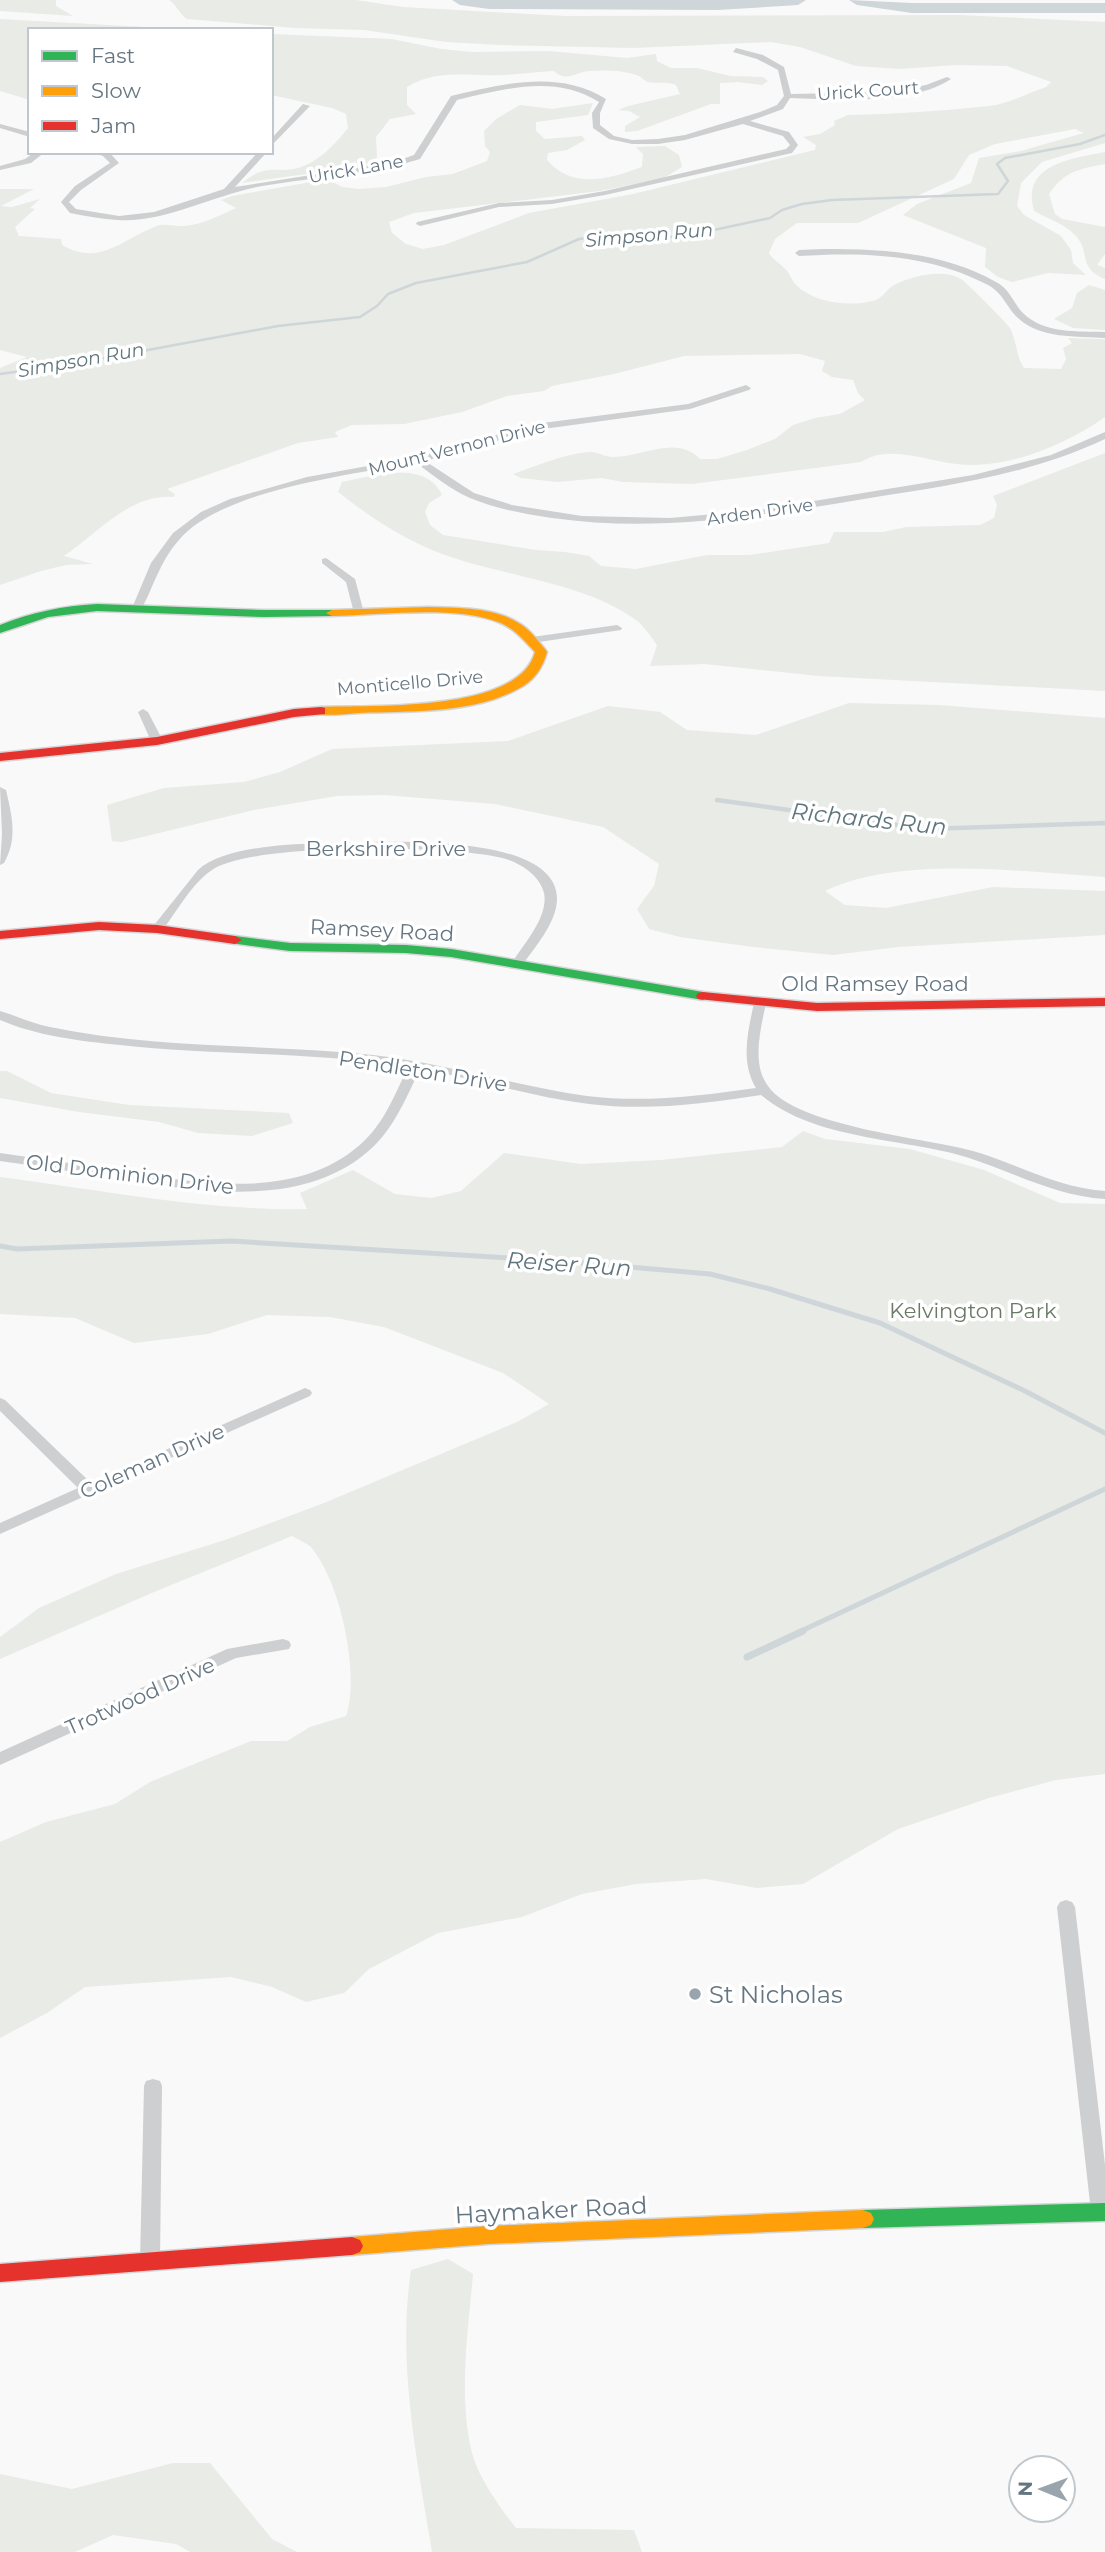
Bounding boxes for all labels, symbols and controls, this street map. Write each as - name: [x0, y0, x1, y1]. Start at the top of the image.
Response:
- legend: [28, 28, 273, 154]
- text: Fast: [91, 43, 135, 68]
- street label: Urick Court: [816, 76, 920, 106]
- text: Slow: [91, 78, 141, 103]
- text: Jam: [90, 113, 136, 138]
- street label: Urick Lane: [307, 150, 405, 188]
- water label: Simpson Run: [584, 218, 714, 252]
- water label: Simpson Run: [16, 338, 146, 382]
- street label: Mount Vernon Drive: [366, 415, 548, 481]
- street label: Arden Drive: [705, 494, 815, 530]
- street label: Monticello Drive: [336, 666, 484, 700]
- water label: Richards Run: [790, 797, 948, 841]
- street label: Berkshire Drive: [306, 836, 466, 861]
- street label: Ramsey Road: [309, 914, 455, 946]
- street label: Old Ramsey Road: [781, 971, 969, 996]
- street label: Pendleton Drive: [337, 1045, 509, 1097]
- street label: Old Dominion Drive: [25, 1149, 235, 1199]
- water label: Reiser Run: [506, 1246, 632, 1282]
- park label: Kelvington Park: [889, 1298, 1057, 1323]
- street label: Coleman Drive: [76, 1418, 228, 1504]
- street label: Trotwood Drive: [62, 1652, 218, 1740]
- place label: St Nicholas: [709, 1980, 843, 2009]
- marker: St Nicholas: [687, 1986, 703, 2002]
- street label: Haymaker Road: [454, 2190, 648, 2230]
- north arrow: [1007, 2454, 1077, 2524]
- text: N: [1014, 2481, 1037, 2497]

